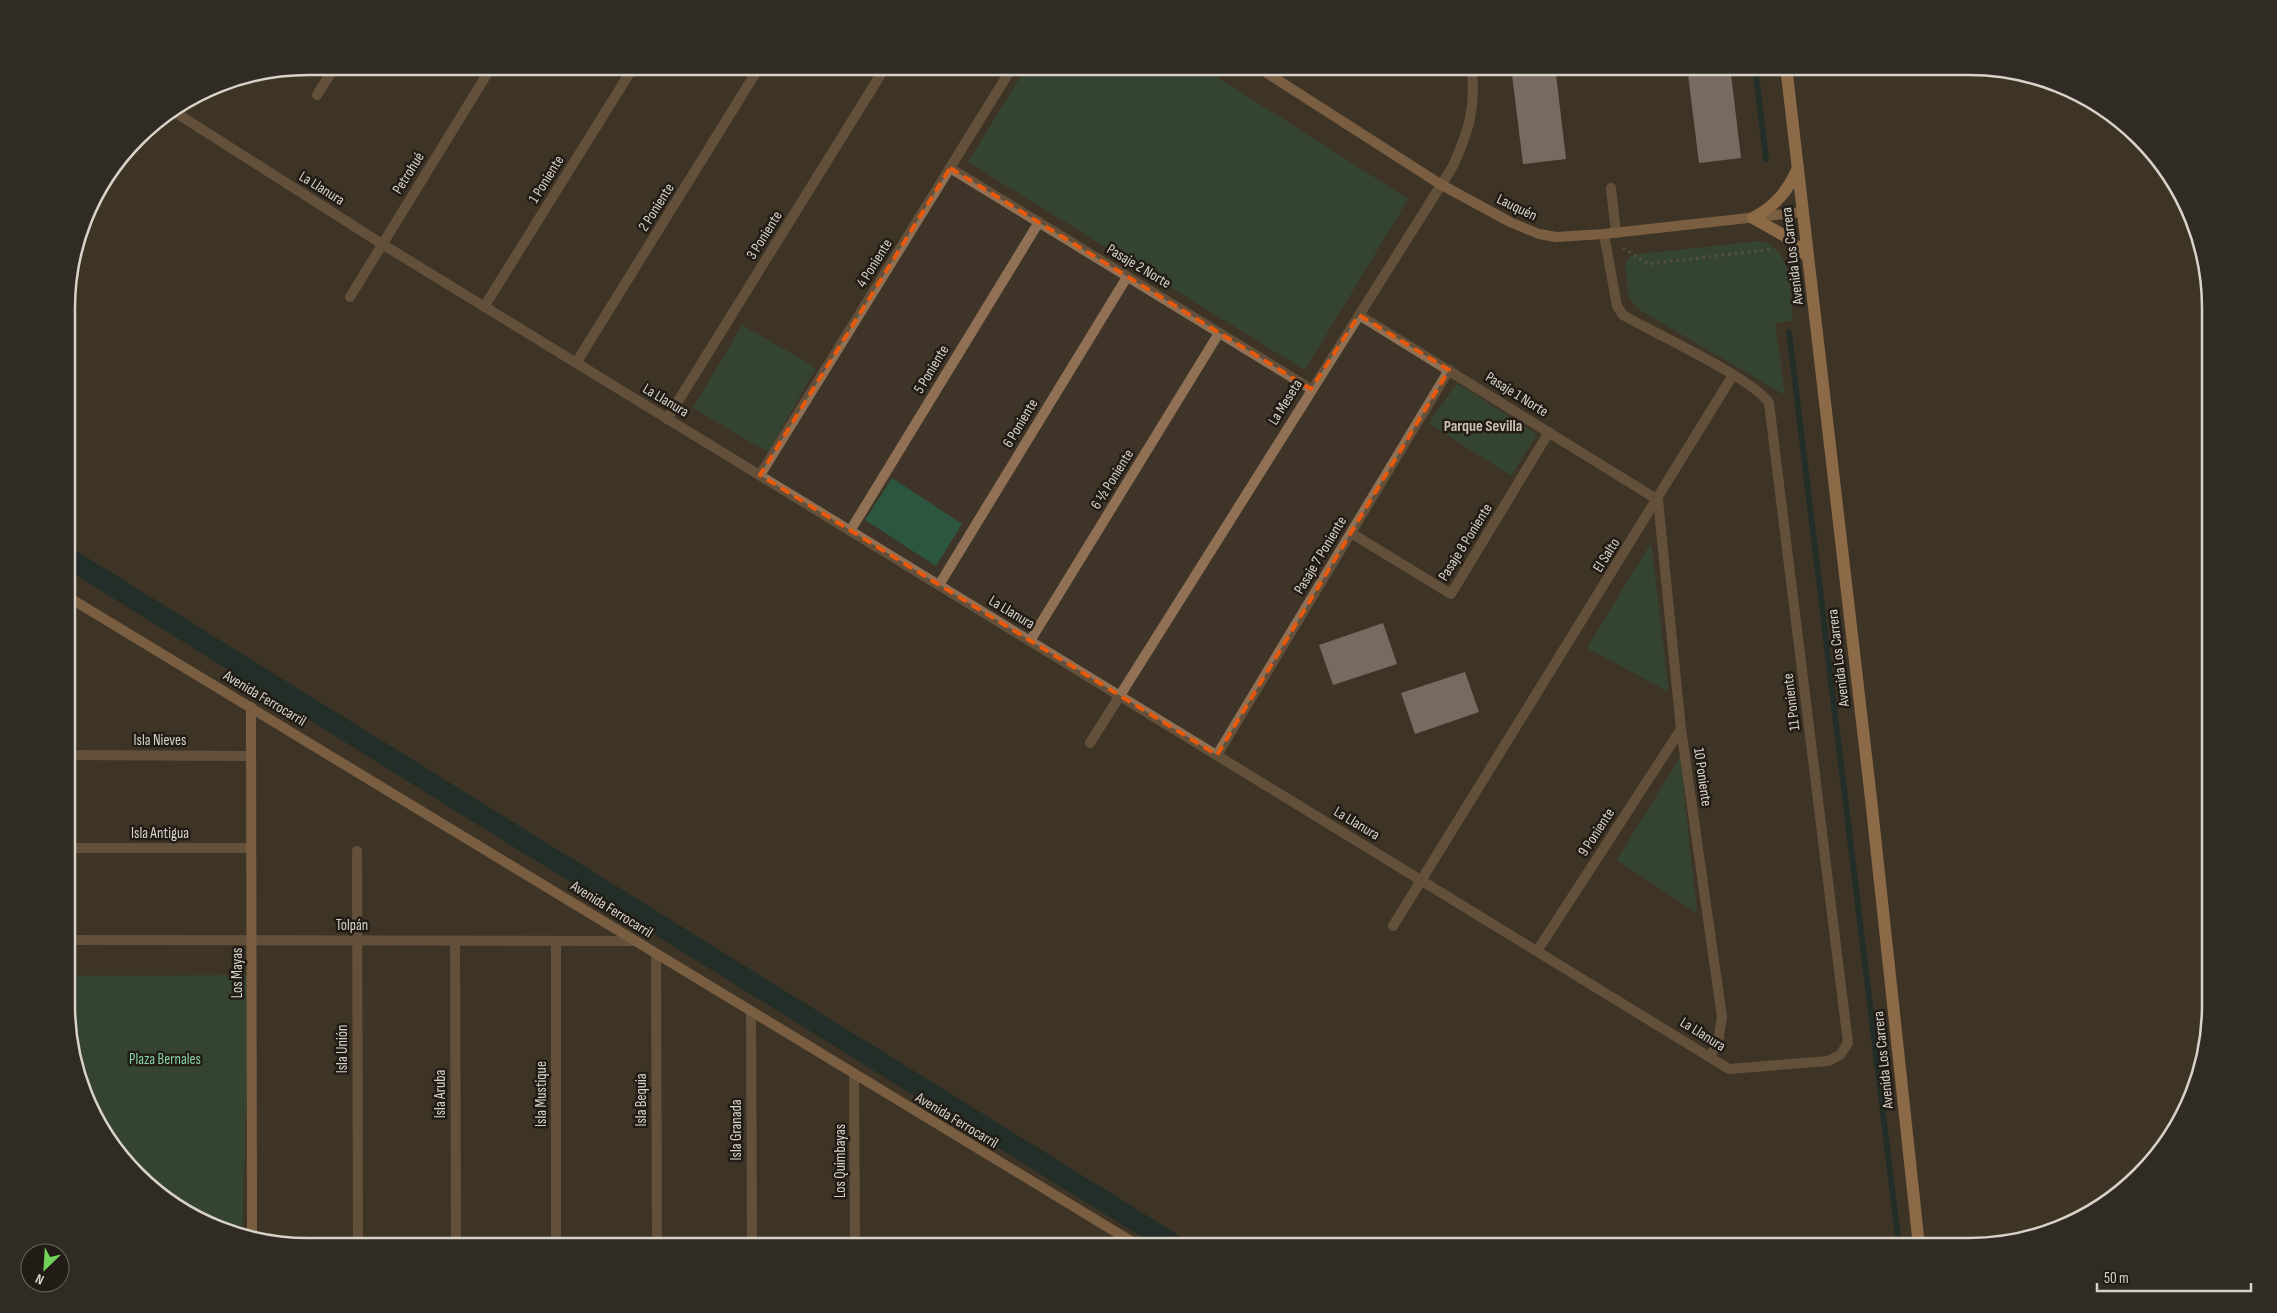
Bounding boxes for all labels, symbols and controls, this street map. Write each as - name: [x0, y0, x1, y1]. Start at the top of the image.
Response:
- street label: Petrohué: [388, 149, 429, 198]
- street label: 1 Poniente: [524, 152, 568, 207]
- street label: La Llanura: [295, 167, 348, 210]
- street label: 2 Poniente: [634, 180, 679, 235]
- street label: Lauquén: [1493, 190, 1540, 225]
- street label: Avenida Los Carrera: [1777, 206, 1808, 307]
- street label: 3 Poniente: [742, 208, 787, 263]
- street label: 4 Poniente: [852, 236, 897, 291]
- street label: Pasaje 2 Norte: [1103, 240, 1174, 293]
- street label: 5 Poniente: [910, 342, 953, 397]
- street label: Pasaje 1 Norte: [1482, 368, 1552, 421]
- street label: La Meseta: [1264, 376, 1307, 429]
- street label: La Llanura: [639, 379, 692, 422]
- street label: 6 Poniente: [998, 395, 1042, 451]
- district label: Parque Sevilla: [1444, 417, 1522, 436]
- street label: 6 ½ Poniente: [1087, 446, 1138, 513]
- street label: Pasaje 8 Poniente: [1434, 500, 1497, 585]
- street label: Pasaje 7 Poniente: [1290, 513, 1351, 598]
- street label: El Salto: [1589, 535, 1624, 576]
- street label: La Llanura: [985, 591, 1038, 634]
- street label: Avenida Los Carrera: [1823, 608, 1854, 709]
- street label: Avenida Ferrocarril: [219, 666, 310, 731]
- street label: 11 Poniente: [1779, 672, 1804, 732]
- street label: Isla Nieves: [134, 731, 186, 750]
- street label: 10 Poniente: [1689, 746, 1716, 808]
- street label: La Llanura: [1330, 802, 1383, 845]
- street label: 9 Poniente: [1574, 805, 1619, 860]
- street label: Isla Antigua: [131, 824, 189, 843]
- street label: Avenida Ferrocarril: [566, 876, 656, 942]
- street label: Tolpán: [336, 916, 368, 935]
- street label: Los Mayas: [228, 948, 247, 998]
- street label: Avenida Los Carrera: [1869, 1010, 1898, 1111]
- street label: La Llanura: [1676, 1013, 1729, 1056]
- street label: Isla Unión: [333, 1025, 352, 1073]
- park label: Plaza Bernales: [129, 1050, 201, 1069]
- street label: Isla Mustique: [532, 1061, 551, 1127]
- street label: Isla Aruba: [431, 1069, 450, 1118]
- street label: Isla Bequia: [632, 1073, 651, 1127]
- street label: Avenida Ferrocarril: [911, 1088, 1002, 1153]
- street label: Isla Granada: [727, 1099, 746, 1160]
- street label: Los Quimbayas: [831, 1124, 850, 1198]
- north arrow: [20, 1243, 70, 1293]
- scale bar: [2097, 1260, 2251, 1292]
- text: 50 m: [2104, 1269, 2129, 1288]
- text: N: [33, 1270, 47, 1289]

